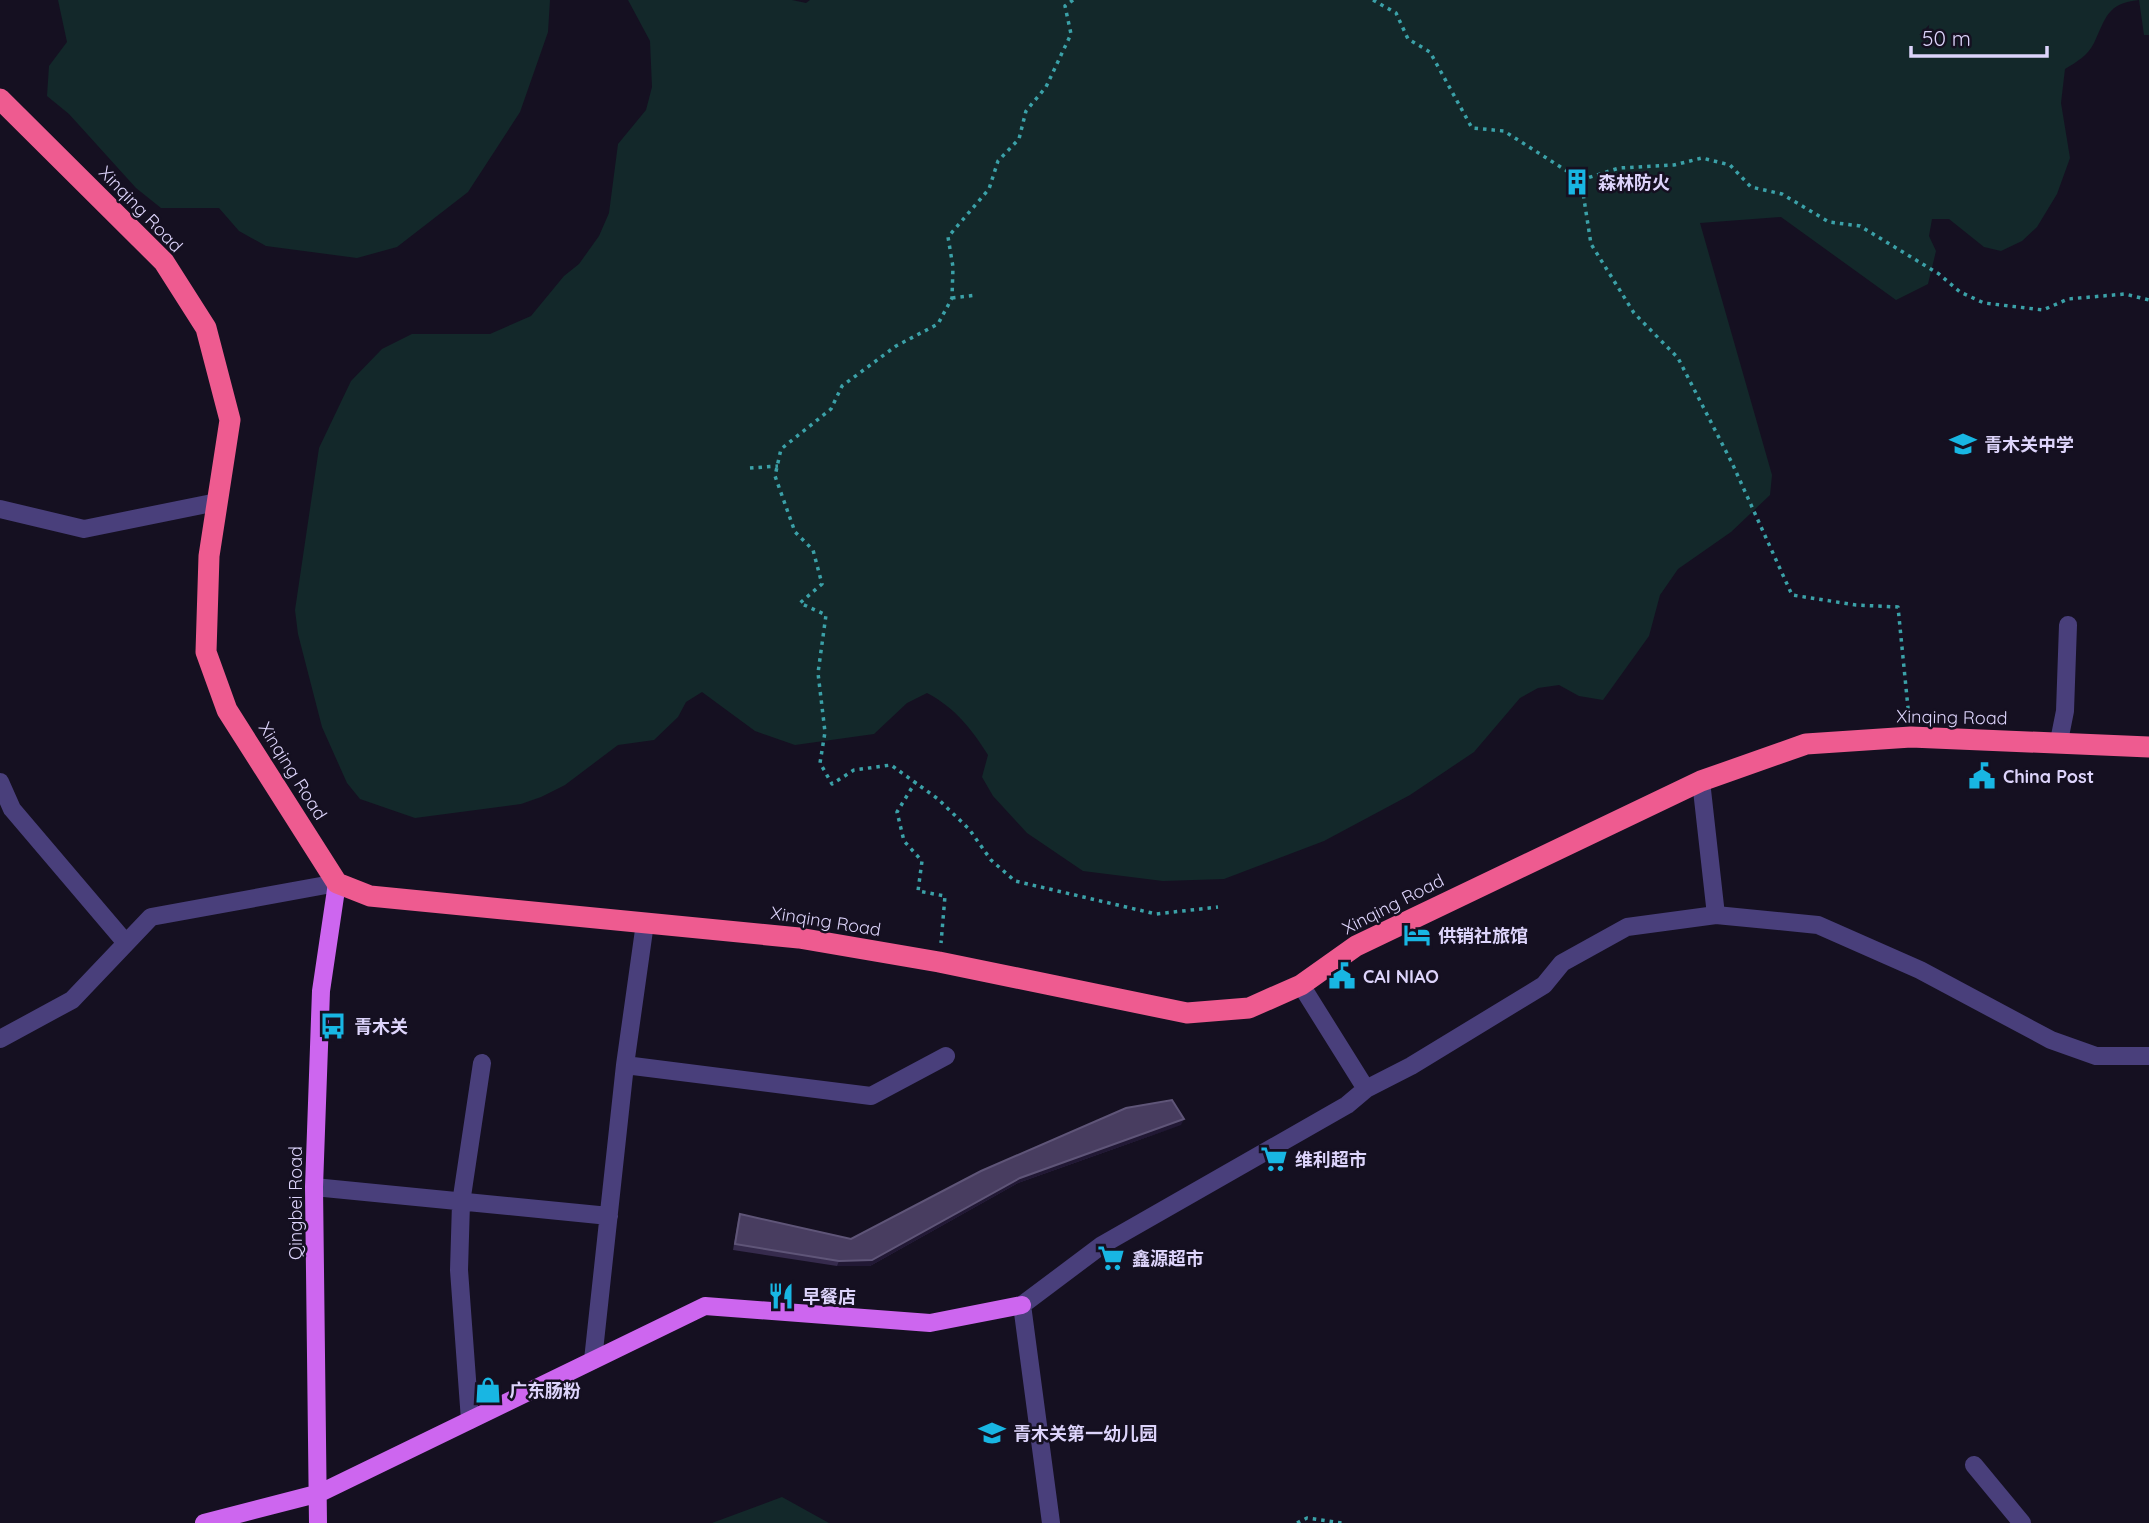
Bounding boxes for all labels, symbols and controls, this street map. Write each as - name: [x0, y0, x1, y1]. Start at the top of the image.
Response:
- scale bar: [1911, 14, 2048, 58]
- text: 50 m: [1922, 25, 1971, 51]
- street label: Xinqing Road: [94, 161, 188, 257]
- building icon: 森林防火: [1562, 167, 1592, 197]
- place label: 森林防火: [1598, 171, 1670, 194]
- school or university icon: 青木关中学: [1948, 429, 1978, 459]
- place label: 青木关中学: [1984, 433, 2074, 456]
- street label: Xinqing Road: [1896, 705, 2008, 729]
- street label: Xinqing Road: [254, 718, 332, 824]
- public building icon: China Post: [1967, 761, 1997, 791]
- place label: China Post: [2003, 765, 2094, 788]
- street label: Xinqing Road: [1338, 869, 1448, 939]
- street label: Xinqing Road: [769, 901, 883, 941]
- hotel icon: 供销社旅馆: [1402, 920, 1432, 950]
- place label: 供销社旅馆: [1438, 924, 1528, 947]
- public building icon: CAI NIAO: [1327, 961, 1357, 991]
- place label: CAI NIAO: [1363, 965, 1439, 988]
- bus stop icon: 青木关: [318, 1011, 348, 1041]
- place label: 青木关: [354, 1015, 408, 1038]
- supermarket icon: 维利超市: [1259, 1144, 1289, 1174]
- street label: Qingbei Road: [284, 1146, 307, 1260]
- place label: 维利超市: [1295, 1148, 1367, 1171]
- supermarket icon: 鑫源超市: [1096, 1243, 1126, 1273]
- place label: 鑫源超市: [1132, 1247, 1204, 1270]
- restaurant icon: 早餐店: [766, 1281, 796, 1311]
- place label: 早餐店: [802, 1285, 856, 1308]
- shop icon: 广东肠粉: [473, 1375, 503, 1405]
- place label: 广东肠粉: [509, 1379, 581, 1402]
- school or university icon: 青木关第一幼儿园: [977, 1418, 1007, 1448]
- place label: 青木关第一幼儿园: [1013, 1422, 1157, 1445]

